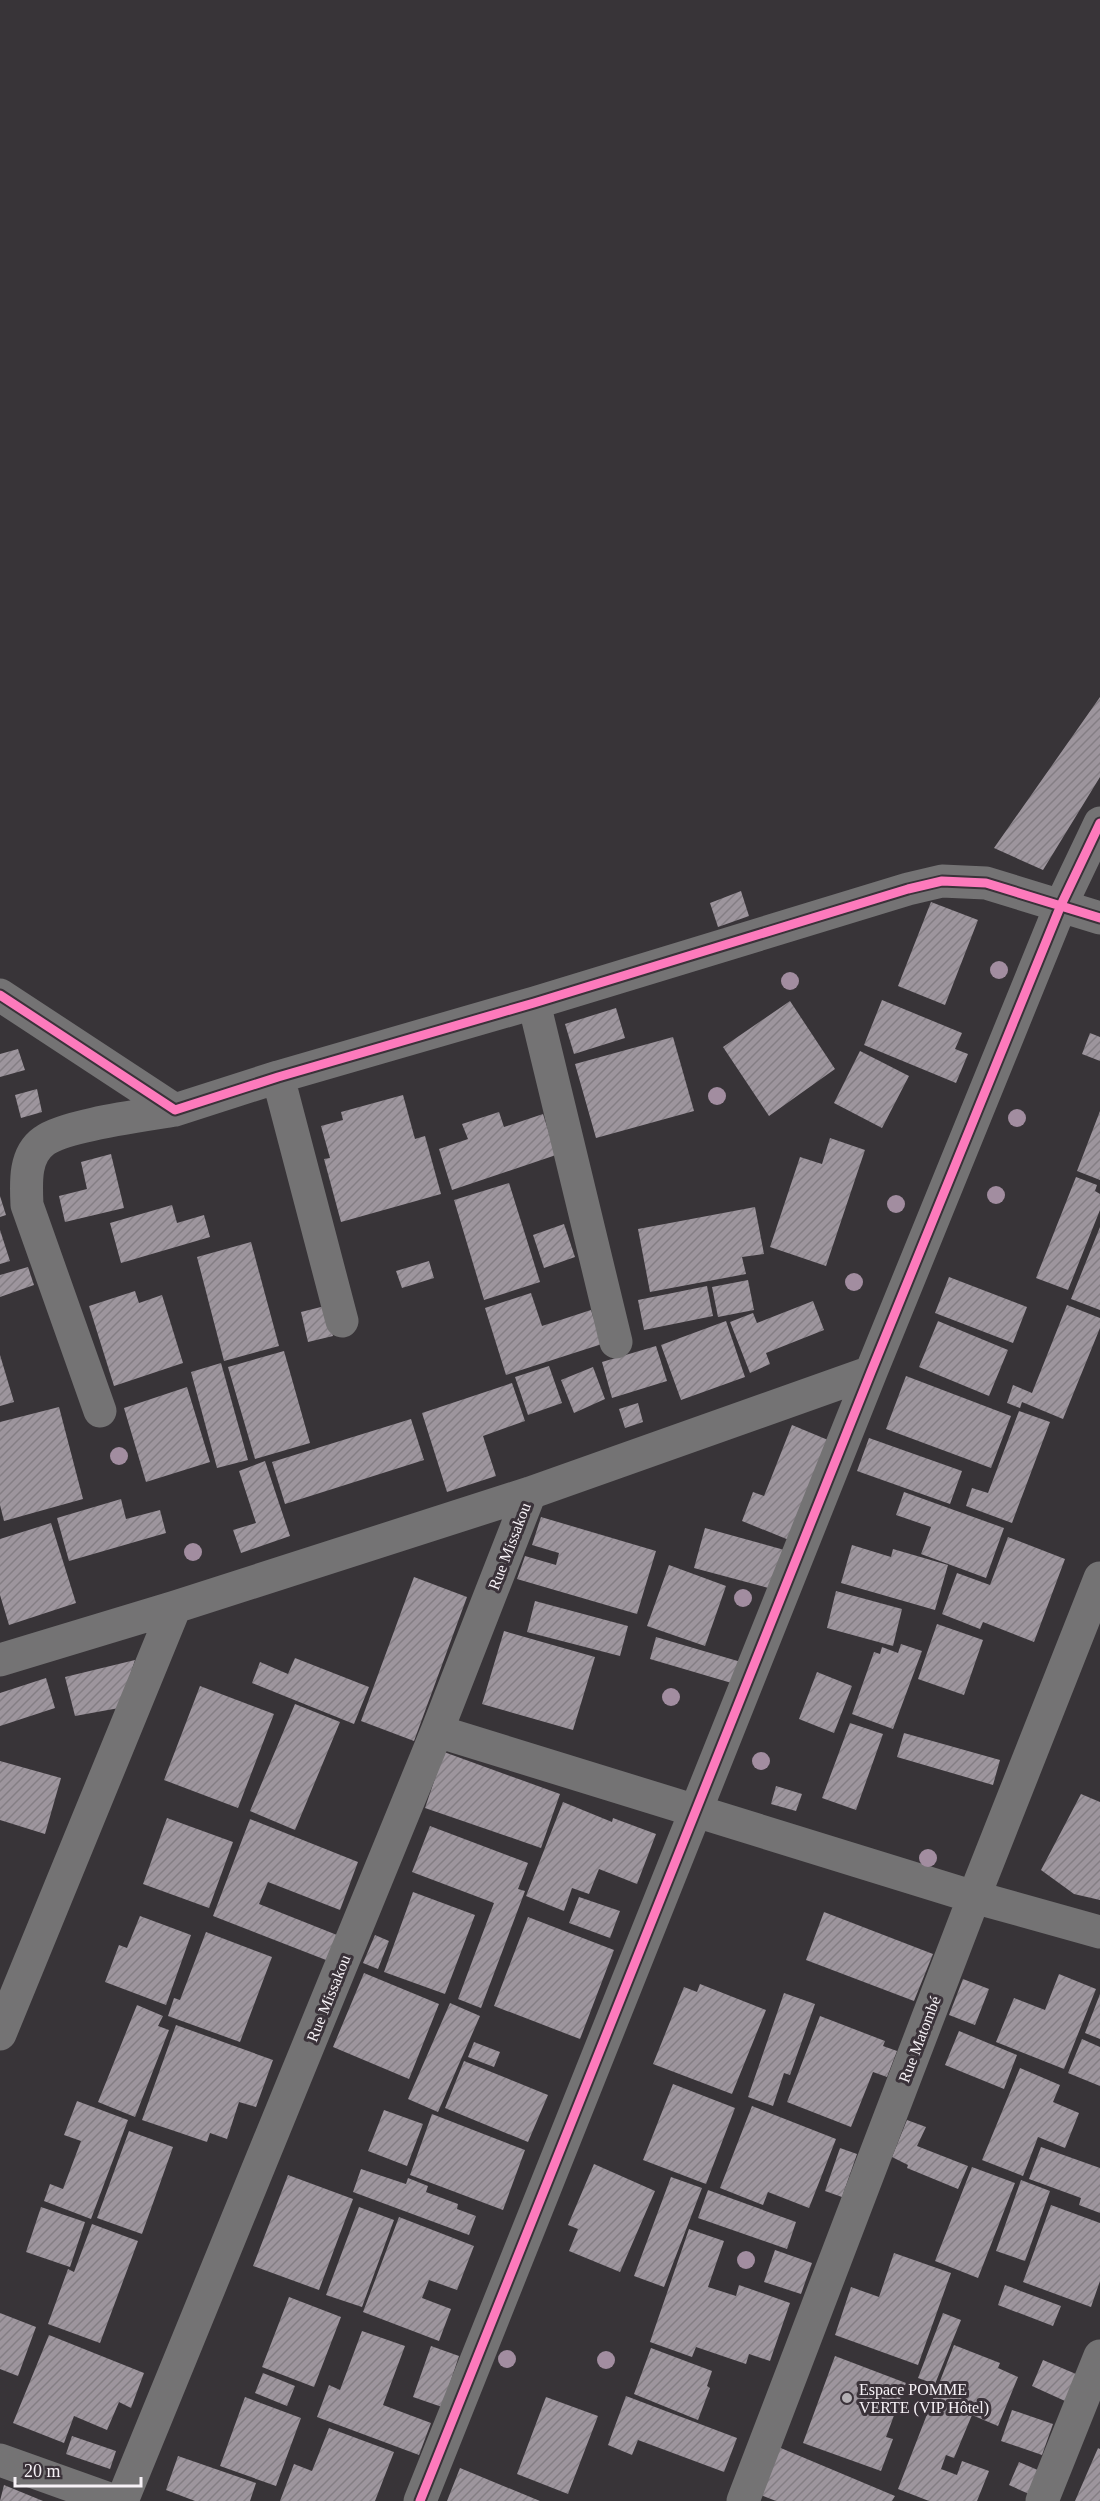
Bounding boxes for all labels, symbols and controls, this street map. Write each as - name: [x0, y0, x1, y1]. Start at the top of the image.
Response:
- street label: Rue Missakou: [485, 1500, 534, 1592]
- street label: Rue Missakou: [303, 1952, 354, 2044]
- street label: Rue Matombé: [895, 1994, 944, 2085]
- place label: Espace POMME VERTE (VIP Hôtel): [859, 2381, 989, 2417]
- marker: Espace POMME VERTE (VIP Hôtel): [840, 2391, 854, 2405]
- scale bar: [15, 2450, 141, 2488]
- text: 20 m: [24, 2461, 61, 2481]

